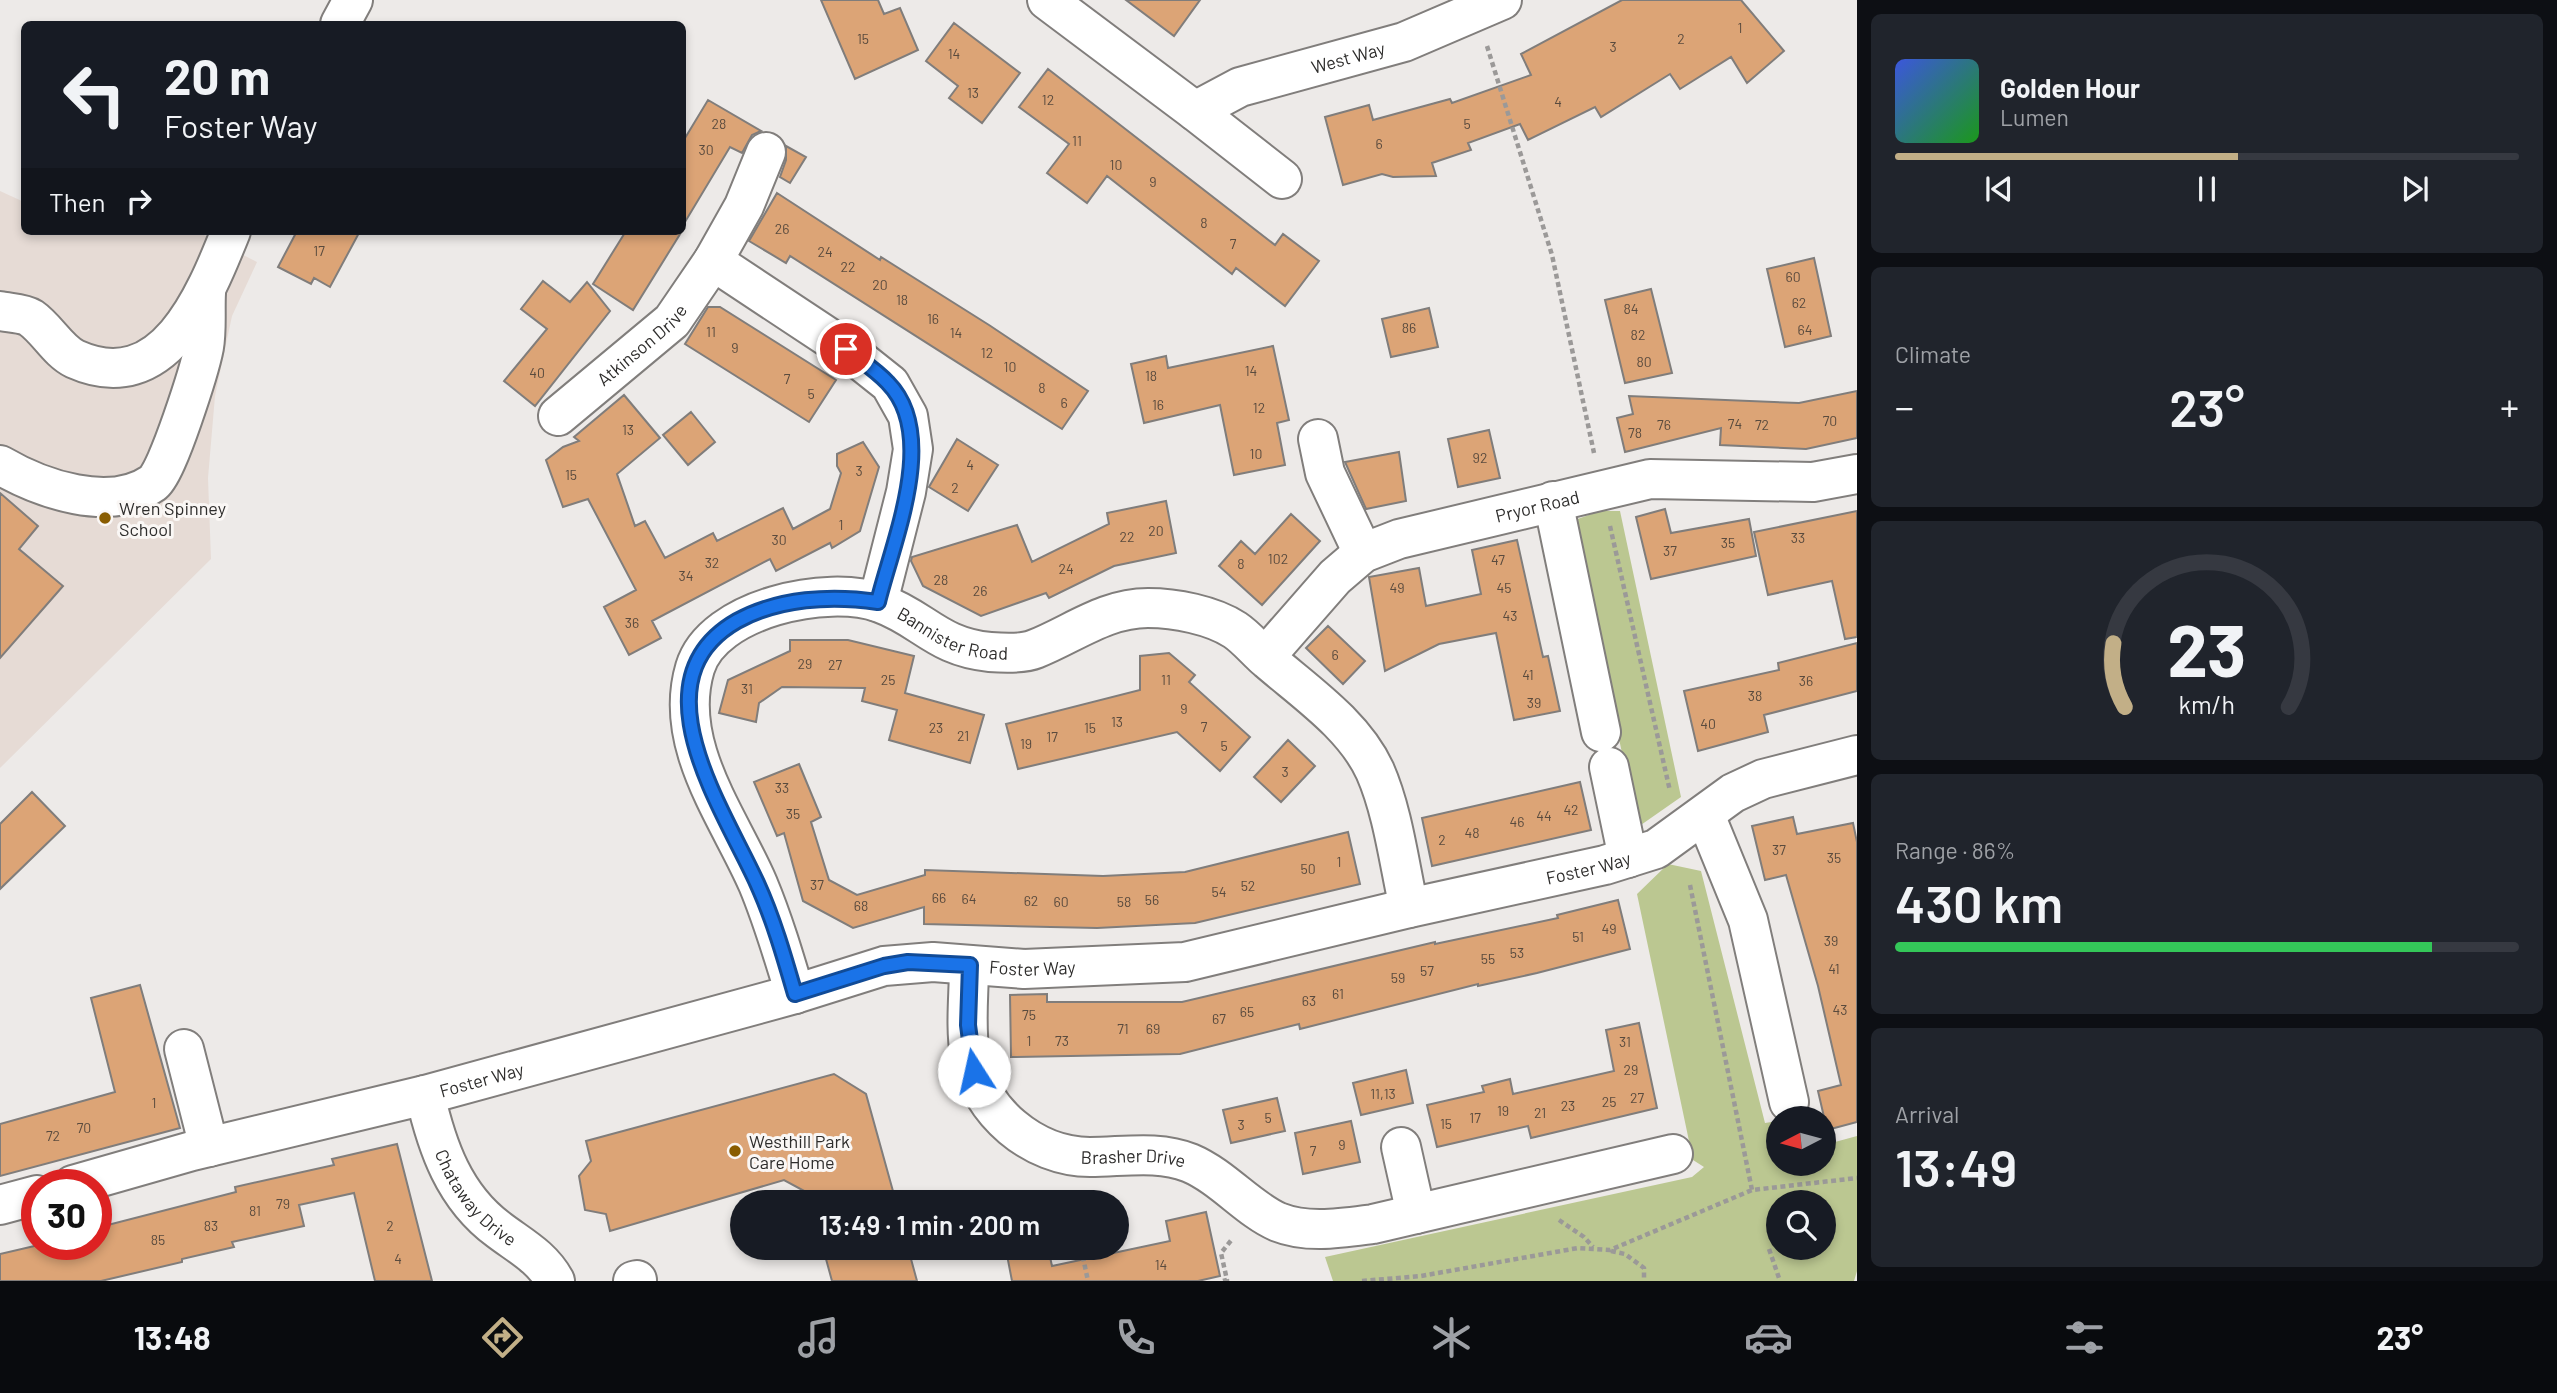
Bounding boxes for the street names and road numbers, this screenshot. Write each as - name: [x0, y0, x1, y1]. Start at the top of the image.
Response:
- street label: West Way: [1309, 37, 1387, 78]
- street label: Atkinson Drive: [592, 300, 691, 390]
- street label: Pryor Road: [1493, 485, 1581, 527]
- street label: Bannister Road: [894, 602, 1008, 664]
- street label: Foster Way: [1544, 847, 1633, 889]
- street label: Foster Way: [988, 955, 1076, 980]
- street label: Foster Way: [437, 1058, 526, 1102]
- street label: Brasher Drive: [1080, 1144, 1188, 1172]
- street label: Chataway Drive: [431, 1146, 521, 1250]

